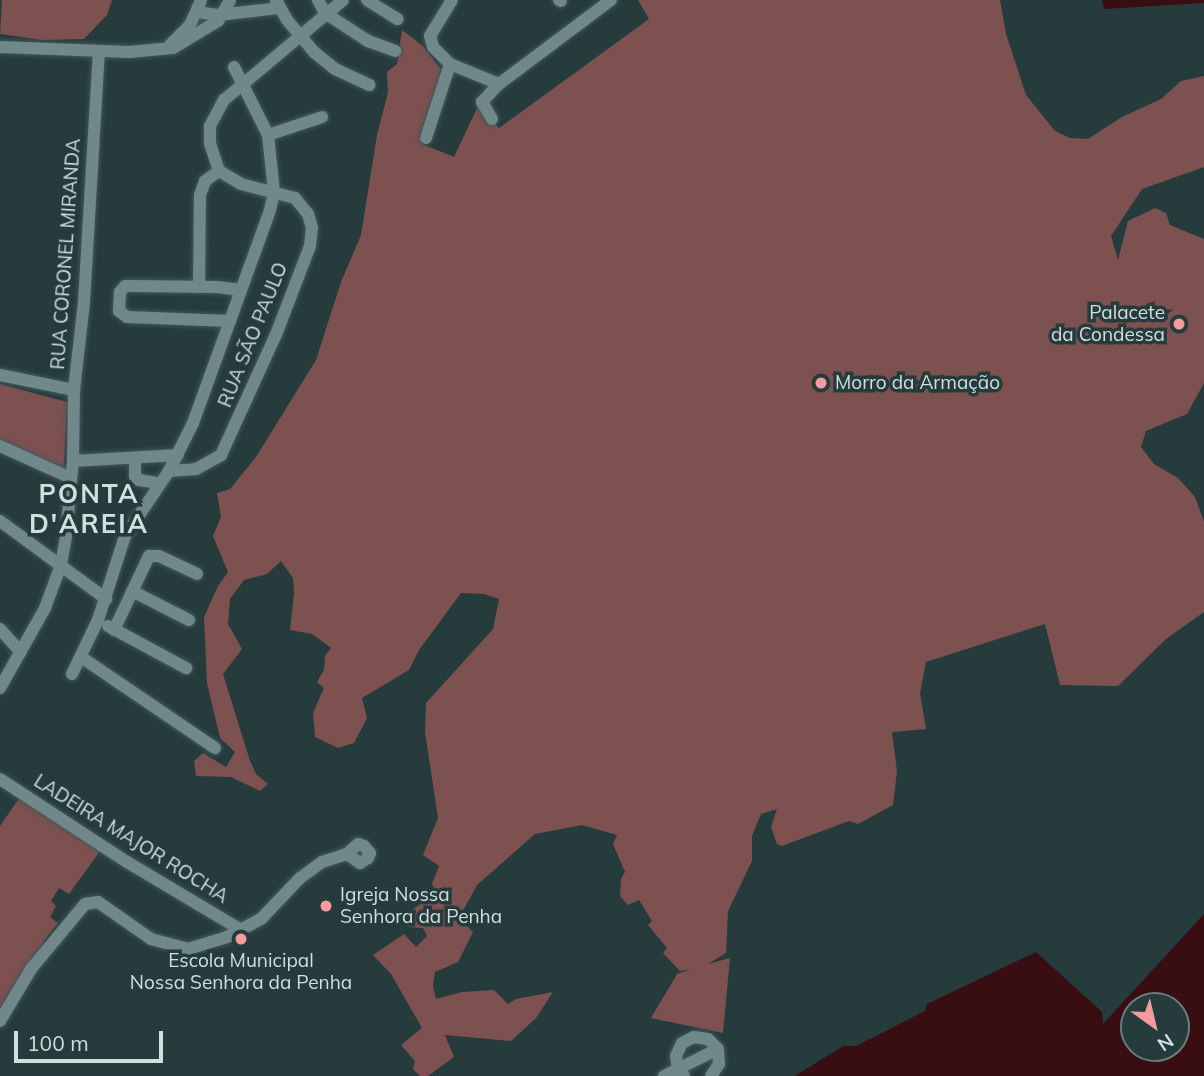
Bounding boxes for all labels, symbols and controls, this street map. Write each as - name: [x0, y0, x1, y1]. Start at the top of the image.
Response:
- street label: RUA CORONEL MIRANDA: [47, 138, 85, 370]
- street label: RUA SÃO PAULO: [214, 259, 292, 411]
- place label: Palacete da Condessa: [1051, 302, 1165, 346]
- marker: Palacete da Condessa: [1171, 316, 1187, 332]
- place label: Morro da Armação: [835, 372, 1000, 394]
- marker: Morro da Armação: [813, 375, 829, 391]
- district label: PONTA D'AREIA: [30, 478, 148, 540]
- street label: LADEIRA MAJOR ROCHA: [30, 770, 232, 908]
- place label: Igreja Nossa Senhora da Penha: [340, 884, 502, 928]
- marker: Igreja Nossa Senhora da Penha: [318, 898, 334, 914]
- marker: Escola Municipal Nossa Senhora da Penha: [233, 931, 249, 947]
- place label: Escola Municipal Nossa Senhora da Penha: [130, 950, 352, 994]
- north arrow: [1120, 992, 1190, 1062]
- scale bar: [18, 1016, 166, 1060]
- text: N: [1153, 1029, 1178, 1057]
- text: 100 m: [27, 1030, 89, 1056]

